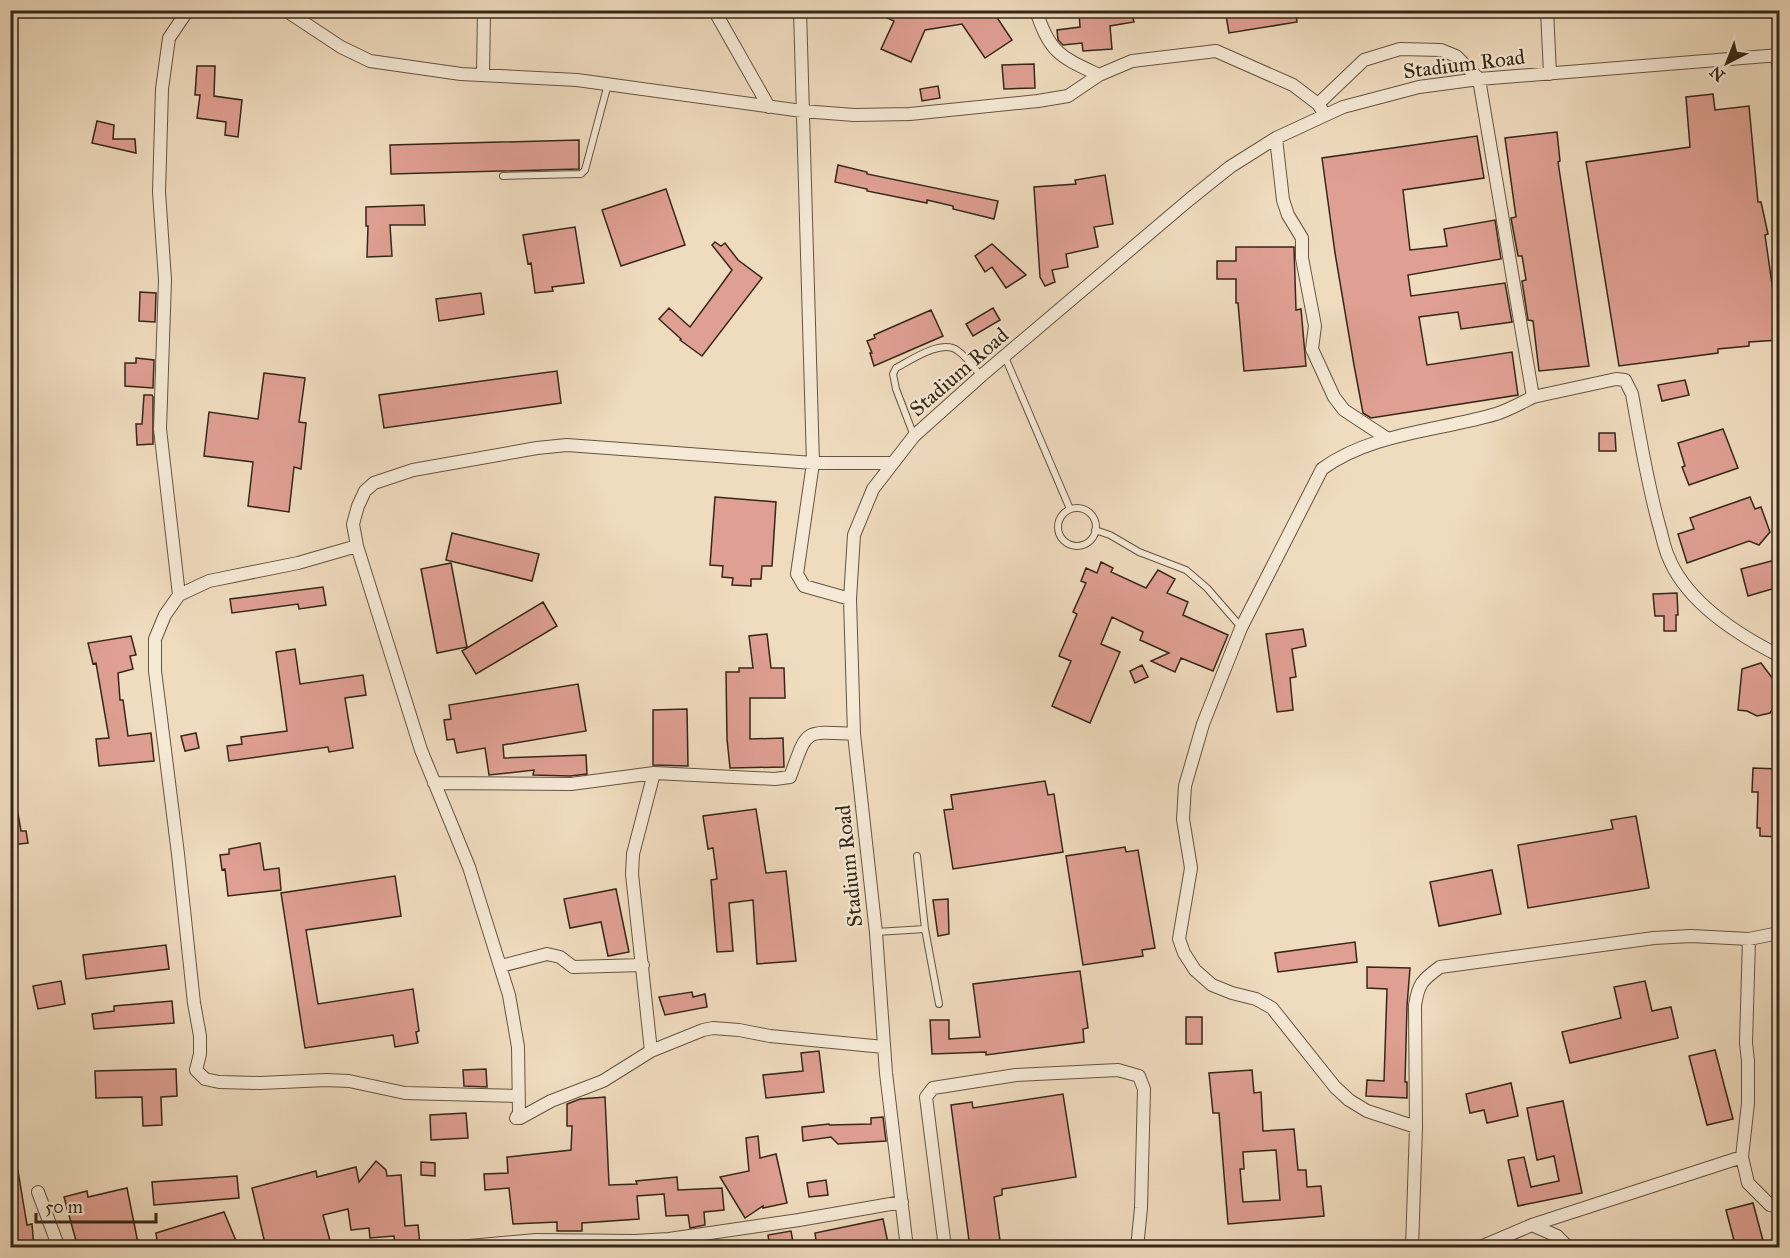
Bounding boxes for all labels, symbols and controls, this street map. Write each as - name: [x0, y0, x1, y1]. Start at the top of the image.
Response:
- north arrow: [1697, 33, 1757, 93]
- street label: Stadium Road: [1402, 44, 1527, 84]
- text: N: [1706, 62, 1729, 85]
- street label: Stadium Road: [904, 322, 1014, 422]
- street label: Stadium Road: [830, 803, 868, 928]
- scale bar: [36, 1186, 156, 1224]
- text: 50 m: [45, 1196, 83, 1218]

